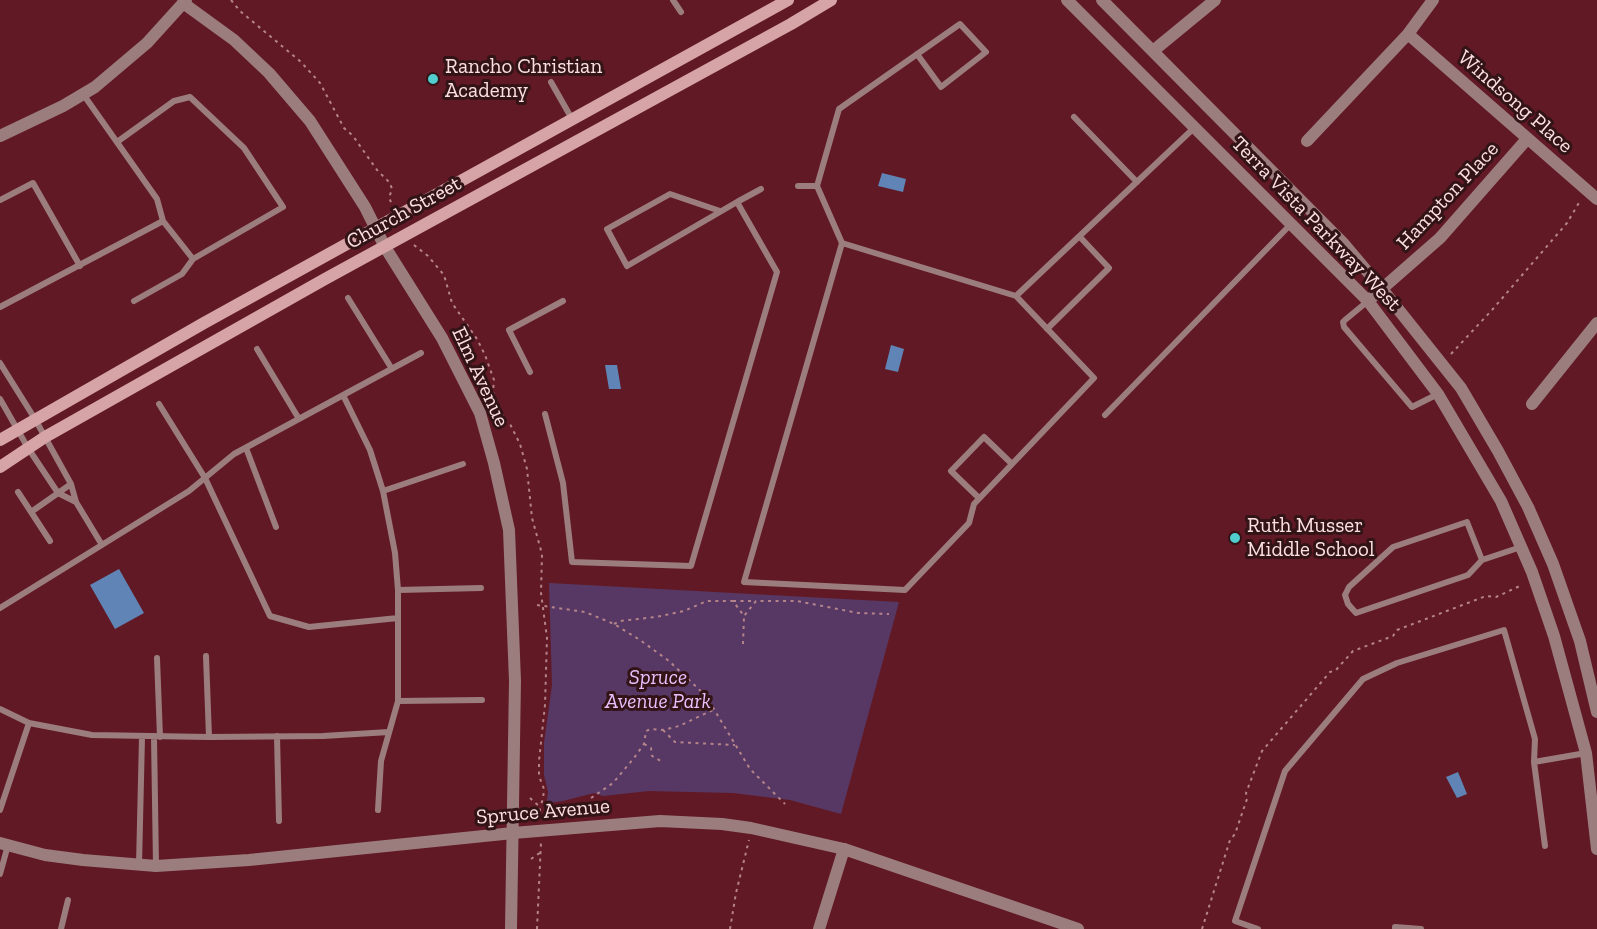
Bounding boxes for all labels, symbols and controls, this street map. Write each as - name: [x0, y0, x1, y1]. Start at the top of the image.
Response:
- street label: Windsong Place: [1452, 45, 1578, 159]
- place label: Rancho Christian Academy: [445, 54, 602, 104]
- marker: Rancho Christian Academy: [426, 72, 440, 86]
- street label: Terra Vista Parkway West: [1226, 131, 1406, 317]
- street label: Hampton Place: [1392, 137, 1504, 255]
- street label: Church Street: [342, 171, 466, 255]
- street label: Elm Avenue: [446, 323, 514, 431]
- place label: Ruth Musser Middle School: [1247, 513, 1374, 563]
- marker: Ruth Musser Middle School: [1228, 531, 1242, 545]
- park label: Spruce Avenue Park: [605, 665, 711, 715]
- street label: Spruce Avenue: [475, 794, 611, 830]

